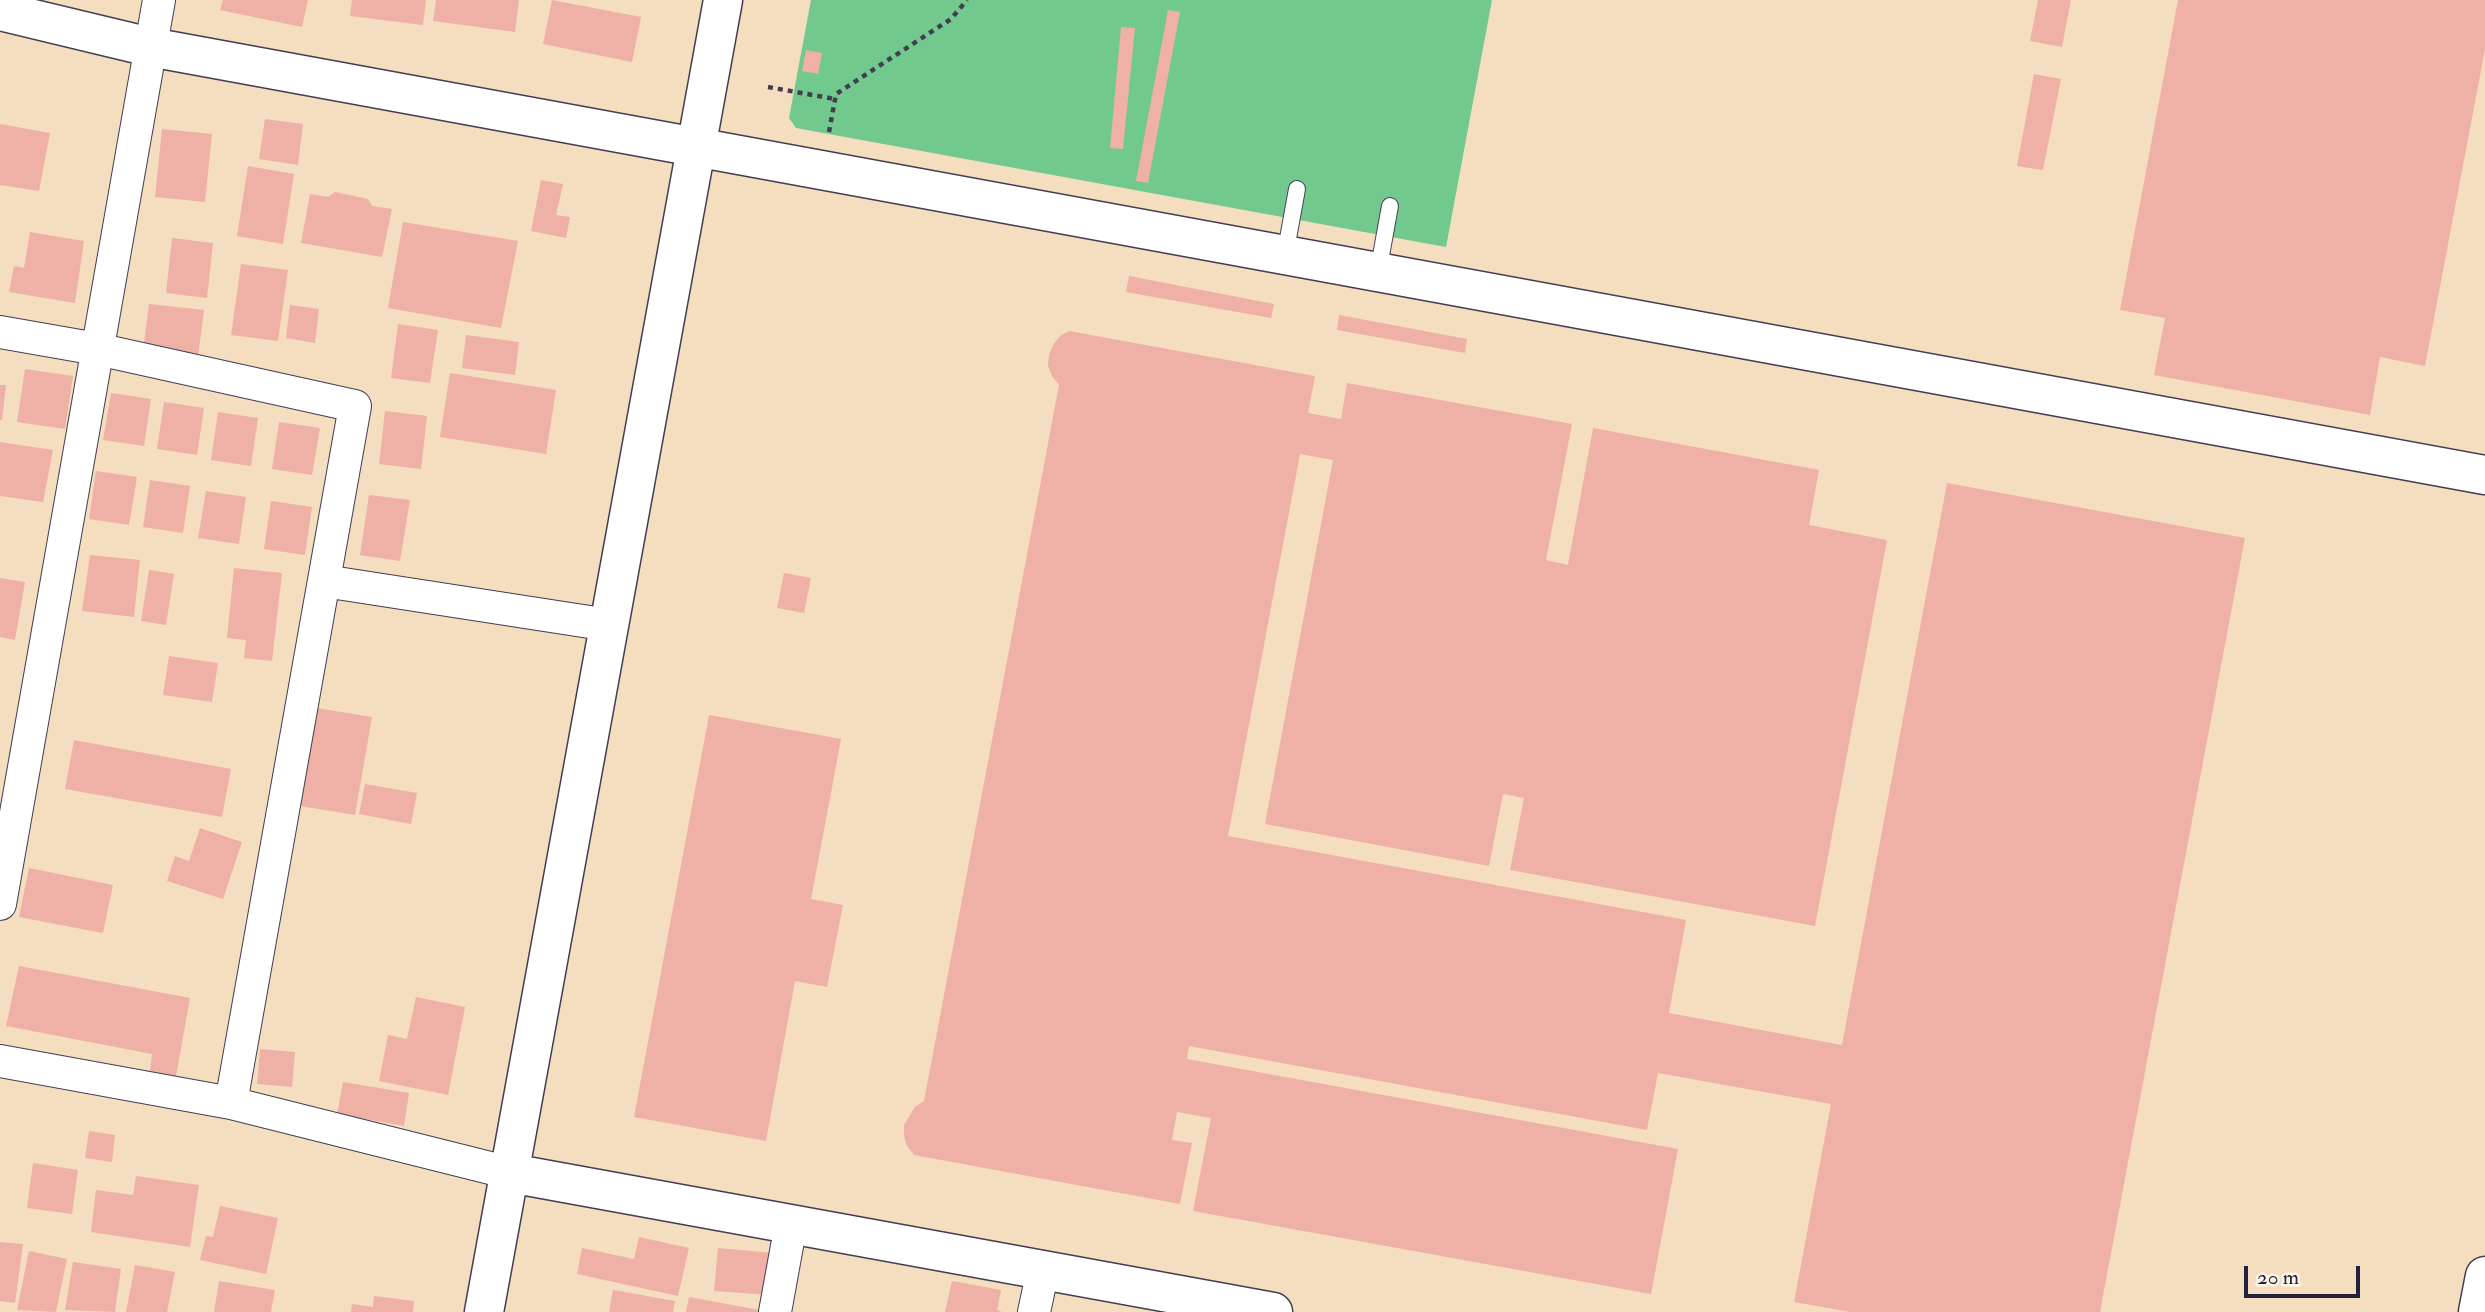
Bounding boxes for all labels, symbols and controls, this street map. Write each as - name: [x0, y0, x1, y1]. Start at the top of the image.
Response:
- scale bar: [2247, 1252, 2362, 1296]
- text: 20 m: [2257, 1264, 2299, 1291]

